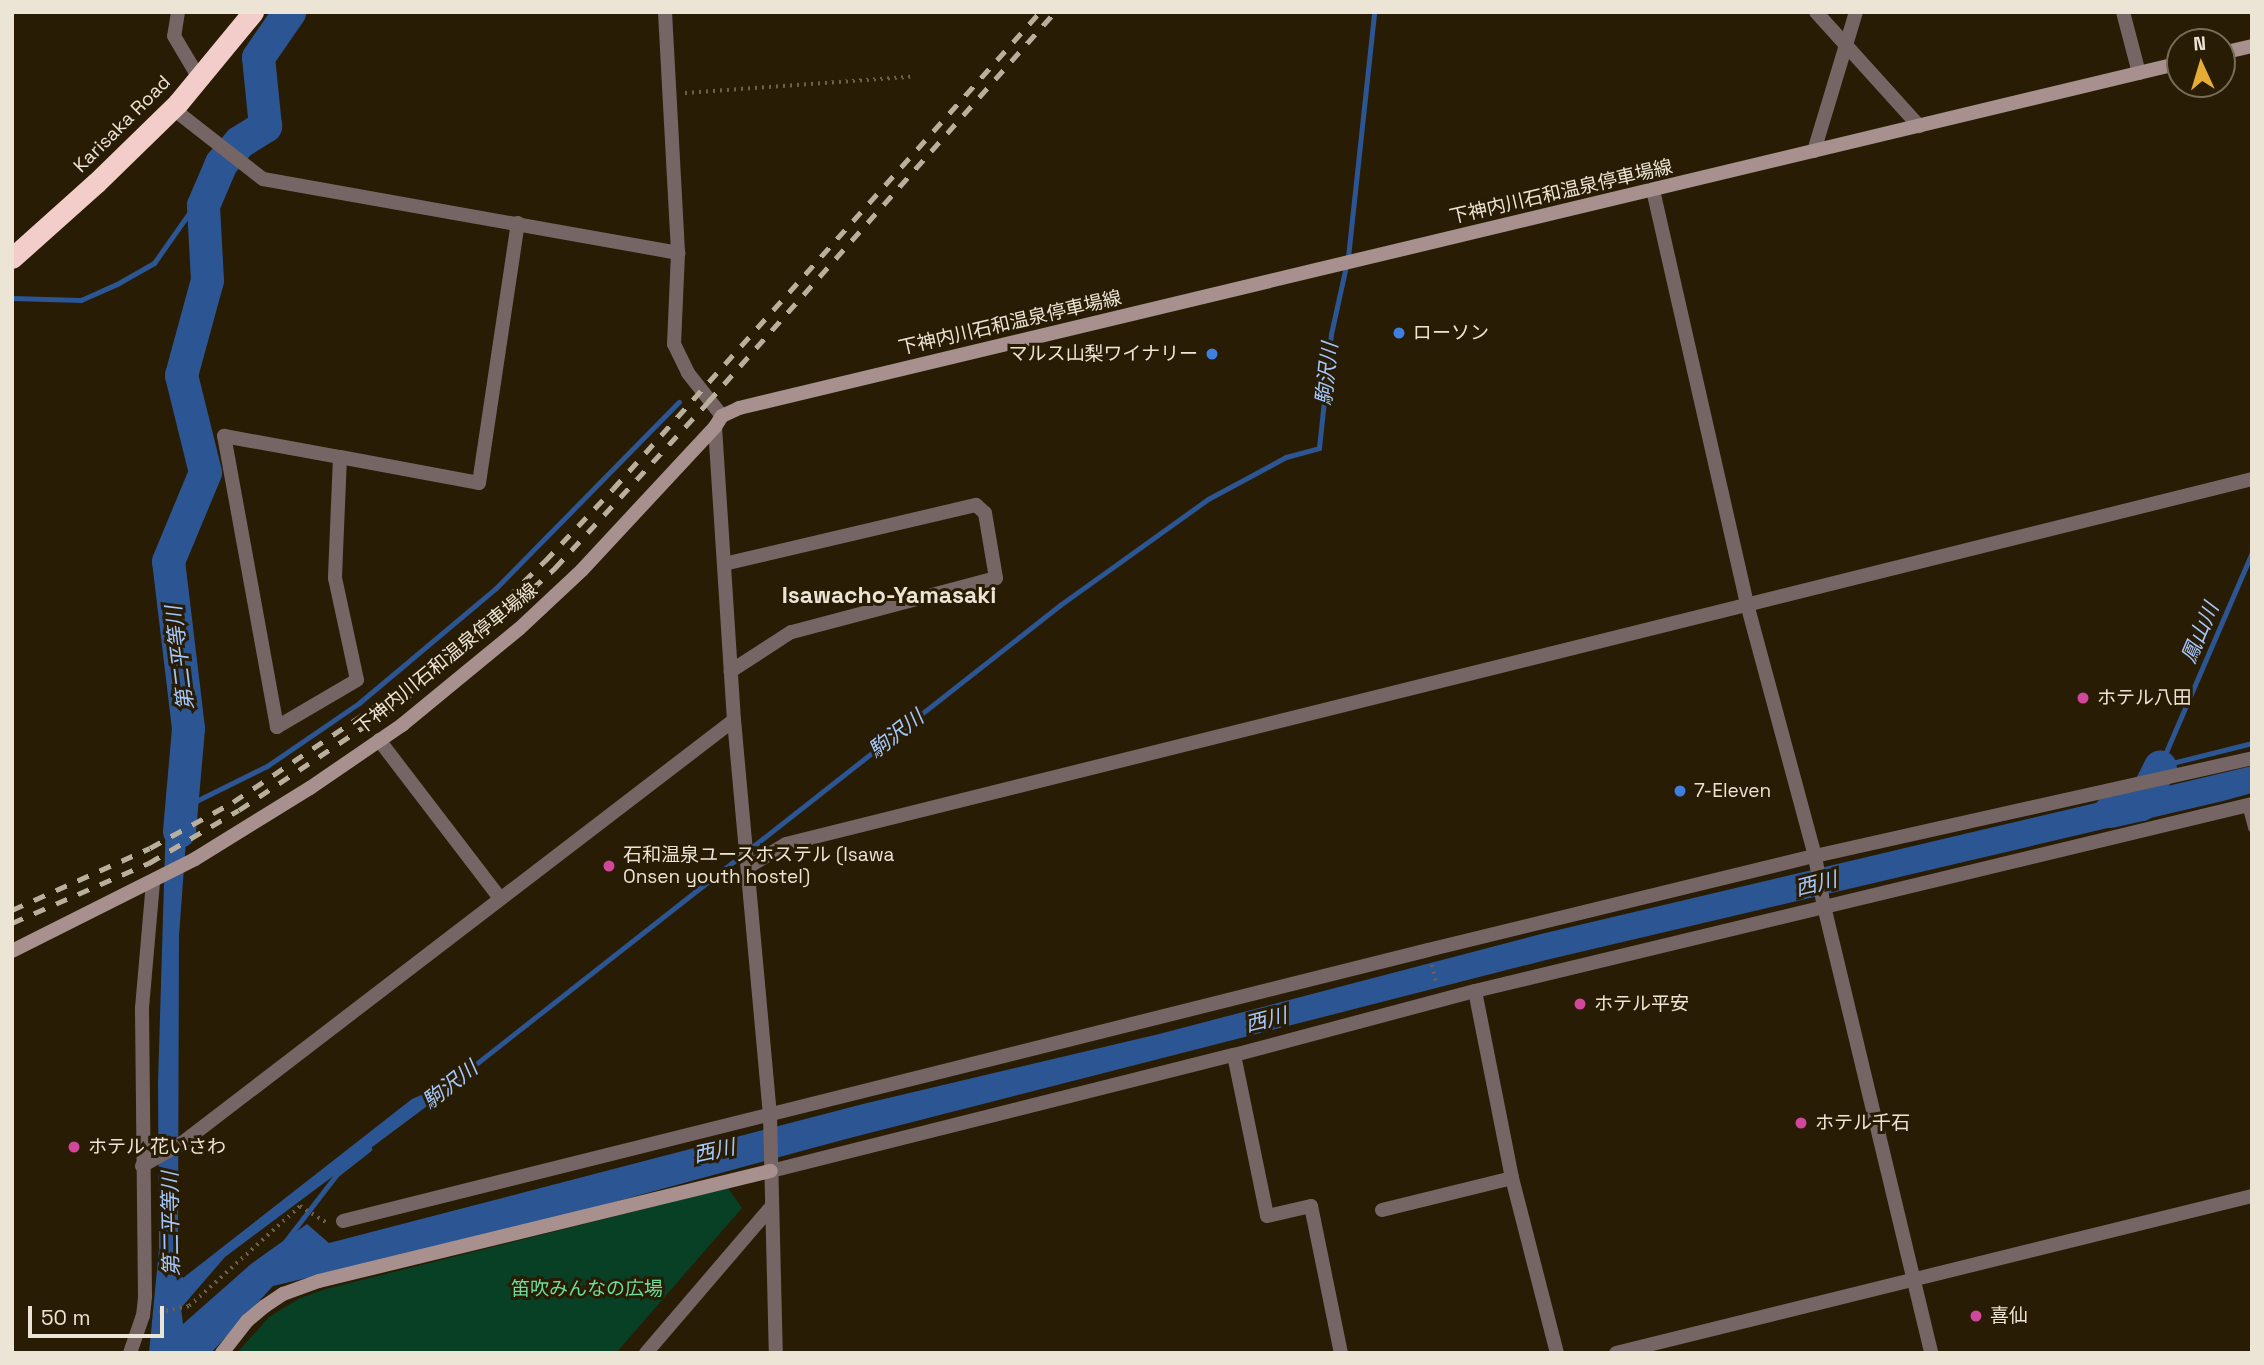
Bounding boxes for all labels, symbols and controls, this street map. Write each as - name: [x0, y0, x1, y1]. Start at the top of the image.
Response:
- north arrow: [2166, 28, 2236, 98]
- text: N: [2192, 31, 2207, 56]
- street label: Karisaka Road: [69, 71, 175, 177]
- street label: 下神内川石和温泉停車場線: [1447, 155, 1675, 229]
- street label: 下神内川石和温泉停車場線: [896, 286, 1124, 360]
- place label: ローソン: [1413, 322, 1489, 344]
- marker: ローソン: [1391, 325, 1407, 341]
- water label: 駒沢川: [1311, 341, 1343, 407]
- place label: マルス山梨ワイナリー: [1008, 343, 1198, 365]
- marker: マルス山梨ワイナリー: [1204, 346, 1220, 362]
- street label: 下神内川石和温泉停車場線: [350, 578, 542, 740]
- district label: Isawacho-Yamasaki: [782, 581, 996, 609]
- water label: 鳳山川: [2176, 599, 2224, 667]
- water label: 第二平等川: [161, 604, 199, 712]
- place label: ホテル八田: [2097, 687, 2192, 709]
- marker: ホテル八田: [2075, 690, 2091, 706]
- water label: 駒沢川: [863, 705, 929, 763]
- place label: 7-Eleven: [1694, 780, 1771, 802]
- marker: 7-Eleven: [1672, 783, 1688, 799]
- place label: 石和温泉ユースホステル (Isawa Onsen youth hostel): [623, 844, 895, 888]
- marker: 石和温泉ユースホステル (Isawa Onsen youth hostel): [601, 858, 617, 874]
- water label: 西川: [1793, 867, 1839, 901]
- place label: ホテル平安: [1594, 993, 1689, 1015]
- marker: ホテル平安: [1572, 996, 1588, 1012]
- water label: 西川: [1243, 1003, 1289, 1037]
- water label: 駒沢川: [417, 1056, 483, 1114]
- place label: ホテル千石: [1815, 1112, 1910, 1134]
- marker: ホテル千石: [1793, 1115, 1809, 1131]
- water label: 西川: [691, 1134, 737, 1168]
- place label: ホテル 花いさわ: [88, 1136, 226, 1158]
- marker: ホテル 花いさわ: [66, 1139, 82, 1155]
- water label: 第二平等川: [157, 1171, 185, 1277]
- park label: 笛吹みんなの広場: [511, 1278, 663, 1300]
- scale bar: [32, 1292, 168, 1336]
- text: 50 m: [41, 1304, 91, 1331]
- place label: 喜仙: [1990, 1305, 2028, 1327]
- marker: 喜仙: [1968, 1308, 1984, 1324]

